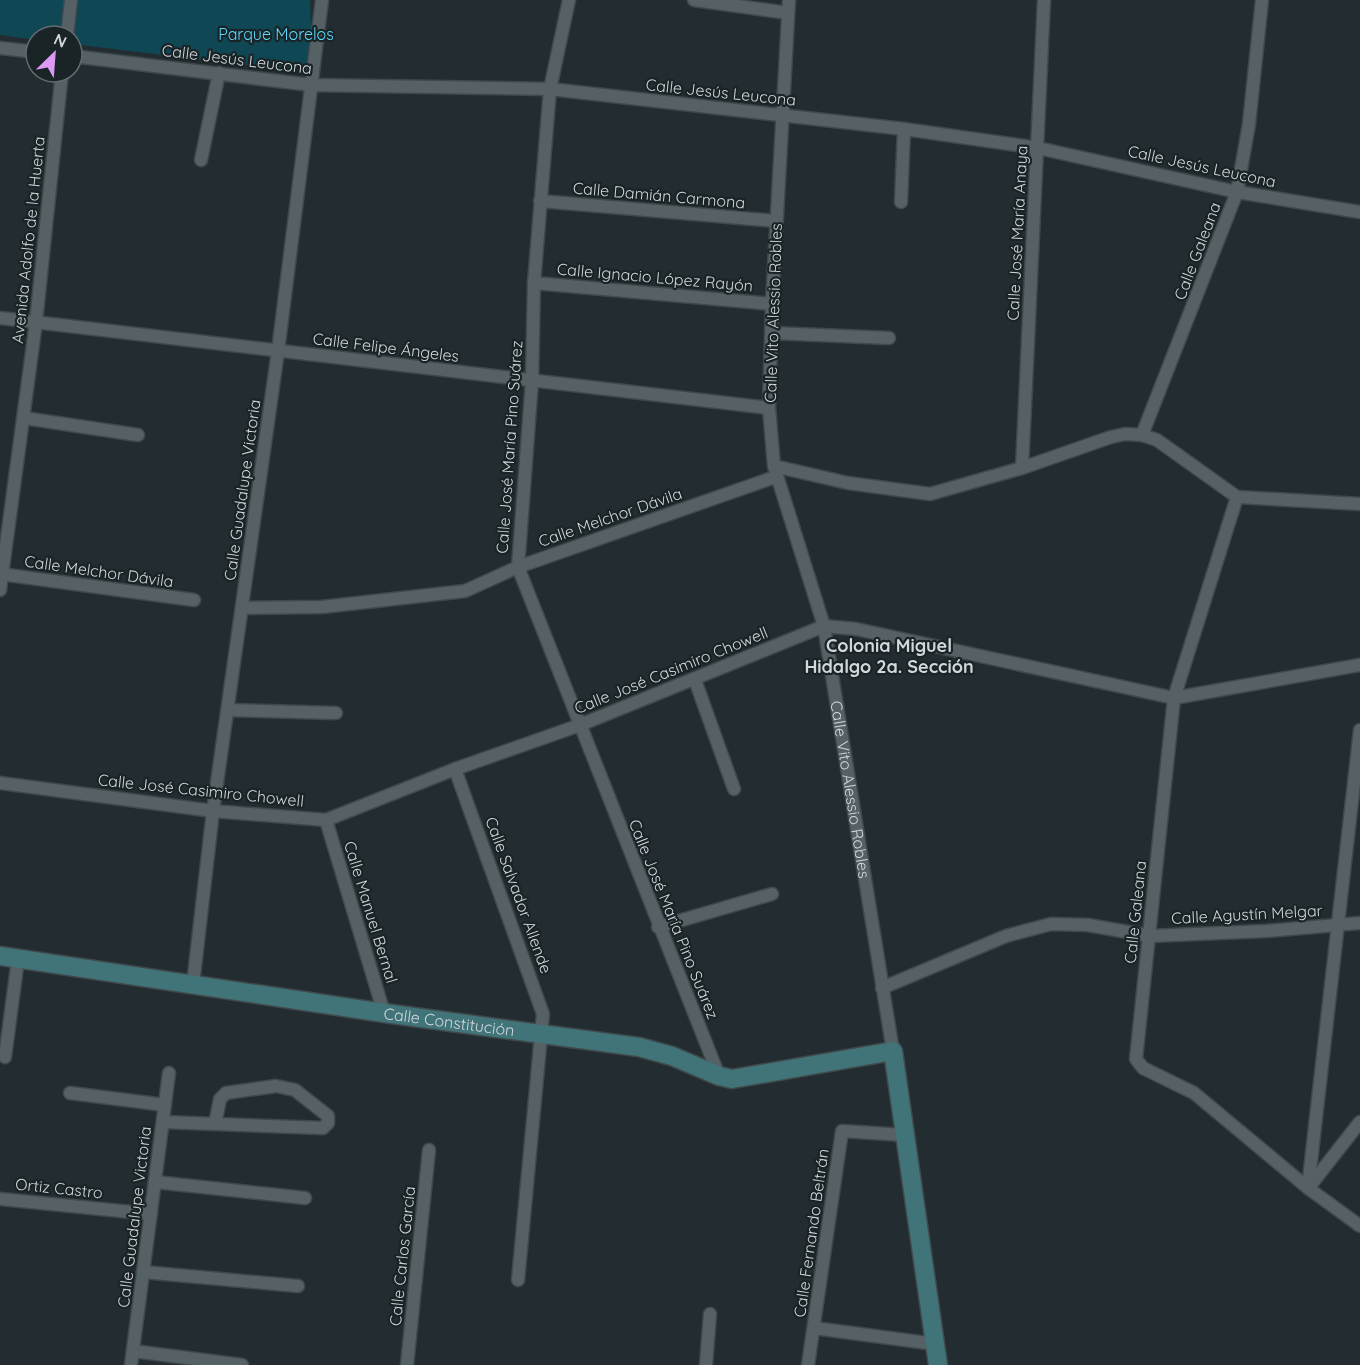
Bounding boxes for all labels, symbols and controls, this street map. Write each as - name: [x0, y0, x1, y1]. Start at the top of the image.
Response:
- north arrow: [24, 24, 84, 84]
- park label: Parque Morelos: [218, 24, 334, 44]
- text: N: [51, 29, 70, 52]
- street label: Calle Jesús Leucona: [161, 40, 313, 78]
- street label: Calle Jesús Leucona: [645, 74, 797, 110]
- street label: Avenida Adolfo de la Huerta: [7, 135, 49, 345]
- street label: Calle Jesús Leucona: [1126, 141, 1278, 191]
- street label: Calle José María Anaya: [1002, 145, 1032, 321]
- street label: Calle Damián Carmona: [572, 178, 746, 212]
- street label: Calle Galeana: [1169, 199, 1225, 303]
- street label: Calle Vito Alessio Robles: [760, 223, 786, 403]
- street label: Calle Ignacio López Rayón: [556, 258, 754, 296]
- street label: Calle Felipe Ángeles: [312, 328, 460, 366]
- street label: Calle José María Pino Suárez: [492, 340, 526, 554]
- street label: Calle Guadalupe Victoria: [219, 398, 265, 582]
- street label: Calle Melchor Dávila: [536, 483, 684, 551]
- street label: Calle Melchor Dávila: [23, 551, 175, 591]
- street label: Calle José Casimiro Chowell: [571, 622, 771, 718]
- district label: Colonia Miguel Hidalgo 2a. Sección: [804, 634, 974, 678]
- street label: Calle Vito Alessio Robles: [826, 699, 875, 880]
- street label: Calle José Casimiro Chowell: [97, 769, 305, 811]
- street label: Calle Salvador Allende: [481, 814, 557, 976]
- street label: Calle José María Pino Suárez: [625, 816, 723, 1022]
- street label: Calle Manuel Bernal: [340, 839, 402, 985]
- street label: Calle Galeana: [1120, 860, 1150, 964]
- street label: Calle Agustín Melgar: [1171, 900, 1323, 928]
- street label: Calle Constitución: [383, 1003, 516, 1040]
- street label: Calle Guadalupe Victoria: [113, 1125, 155, 1309]
- street label: Calle Fernando Beltrán: [789, 1147, 833, 1319]
- street label: Ortiz Castro: [14, 1173, 104, 1203]
- street label: Calle Carlos García: [385, 1185, 419, 1327]

